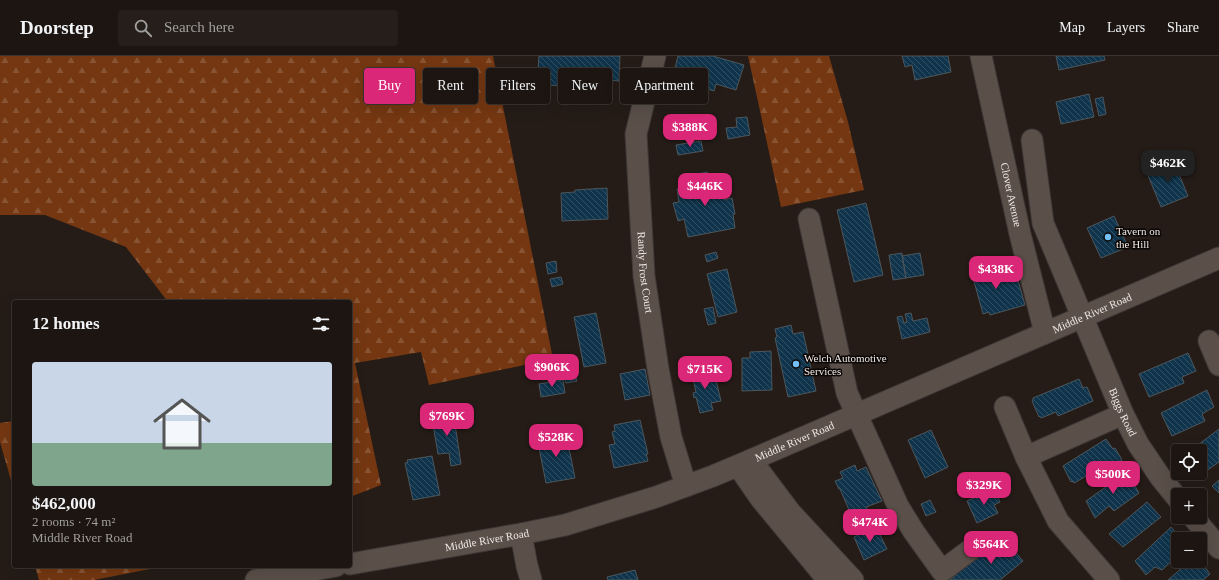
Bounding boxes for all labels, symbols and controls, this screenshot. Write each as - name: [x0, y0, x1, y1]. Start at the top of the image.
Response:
- search box: [118, 10, 398, 46]
- text: Doorstep: [20, 17, 94, 38]
- icon: search: [132, 17, 154, 39]
- text: Search here: [164, 19, 234, 35]
- text: Map: [1059, 20, 1085, 35]
- text: Layers: [1107, 20, 1145, 35]
- text: Share: [1167, 20, 1199, 35]
- chip: Buy: [364, 68, 415, 104]
- chip: Rent: [423, 68, 478, 104]
- chip: Filters: [486, 68, 550, 104]
- chip: New: [558, 68, 612, 104]
- chip: Apartment: [620, 68, 708, 104]
- pin: $388K: [662, 114, 718, 148]
- text: $388K: [672, 119, 708, 134]
- pin: $462K: [1140, 150, 1196, 184]
- text: $462K: [1150, 155, 1186, 170]
- street label: Clover Avenue: [999, 161, 1024, 228]
- pin: $446K: [677, 173, 733, 207]
- text: $446K: [687, 178, 723, 193]
- place label: Tavern on the Hill: [1116, 225, 1161, 250]
- street label: Randy Frost Court: [636, 231, 656, 314]
- marker: Tavern on the Hill: [1103, 232, 1113, 242]
- pin: $438K: [968, 256, 1024, 290]
- text: $438K: [978, 261, 1014, 276]
- street label: Middle River Road: [1050, 290, 1134, 335]
- icon: filters: [310, 313, 332, 335]
- text: 12 homes: [32, 314, 100, 333]
- place label: Welch Automotive Services: [804, 352, 887, 377]
- pin: $906K: [524, 354, 580, 388]
- pin: $715K: [677, 356, 733, 390]
- text: $906K: [534, 359, 570, 374]
- marker: Welch Automotive Services: [791, 359, 801, 369]
- text: $715K: [687, 361, 723, 376]
- street label: Biggs Road: [1107, 386, 1139, 439]
- icon: home: [146, 388, 218, 460]
- pin: $769K: [419, 403, 475, 437]
- text: $769K: [429, 408, 465, 423]
- street label: Middle River Road: [753, 419, 836, 464]
- pin: $528K: [528, 424, 584, 458]
- text: $528K: [538, 429, 574, 444]
- map controls: [1171, 444, 1207, 568]
- button: locate: [1171, 444, 1207, 480]
- pin: $500K: [1085, 461, 1141, 495]
- text: $500K: [1095, 466, 1131, 481]
- pin: $329K: [956, 472, 1012, 506]
- text: $329K: [966, 477, 1002, 492]
- button: +: [1171, 488, 1207, 524]
- text: $462,000: [32, 494, 96, 513]
- pin: $474K: [842, 509, 898, 543]
- text: 2 rooms · 74 m²: [32, 514, 115, 529]
- text: $474K: [852, 514, 888, 529]
- street label: Middle River Road: [444, 526, 530, 553]
- text: Middle River Road: [32, 530, 132, 545]
- pin: $564K: [963, 531, 1019, 565]
- button: −: [1171, 532, 1207, 568]
- text: $564K: [973, 536, 1009, 551]

